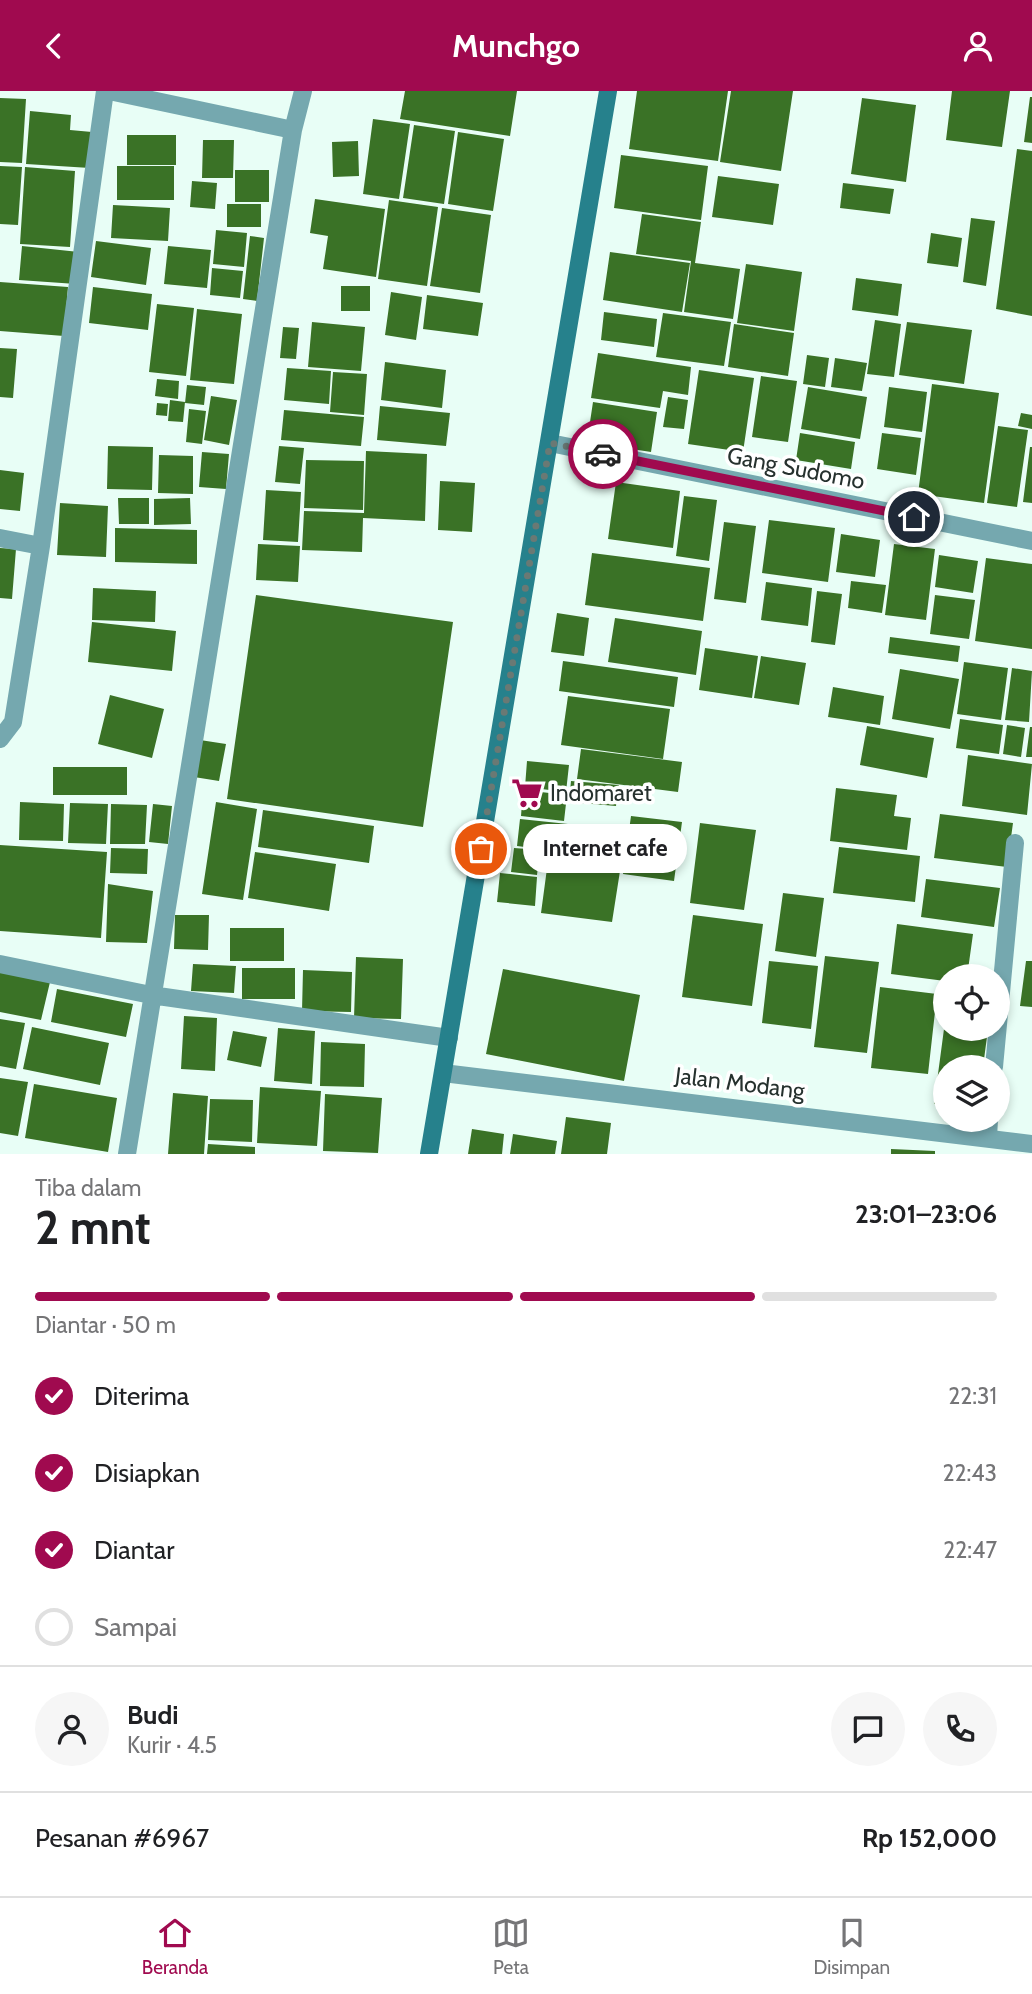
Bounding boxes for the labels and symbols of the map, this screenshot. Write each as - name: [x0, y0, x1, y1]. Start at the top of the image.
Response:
- courier: [568, 419, 638, 489]
- street label: Gang Sudomo: [725, 441, 867, 495]
- pin: [884, 487, 944, 547]
- supermarket icon: Indomaret: [510, 776, 544, 810]
- place label: Indomaret: [550, 779, 652, 807]
- pin: [451, 819, 511, 879]
- callout: Internet cafe: [523, 825, 688, 873]
- street label: Jalan Modang: [673, 1061, 807, 1105]

